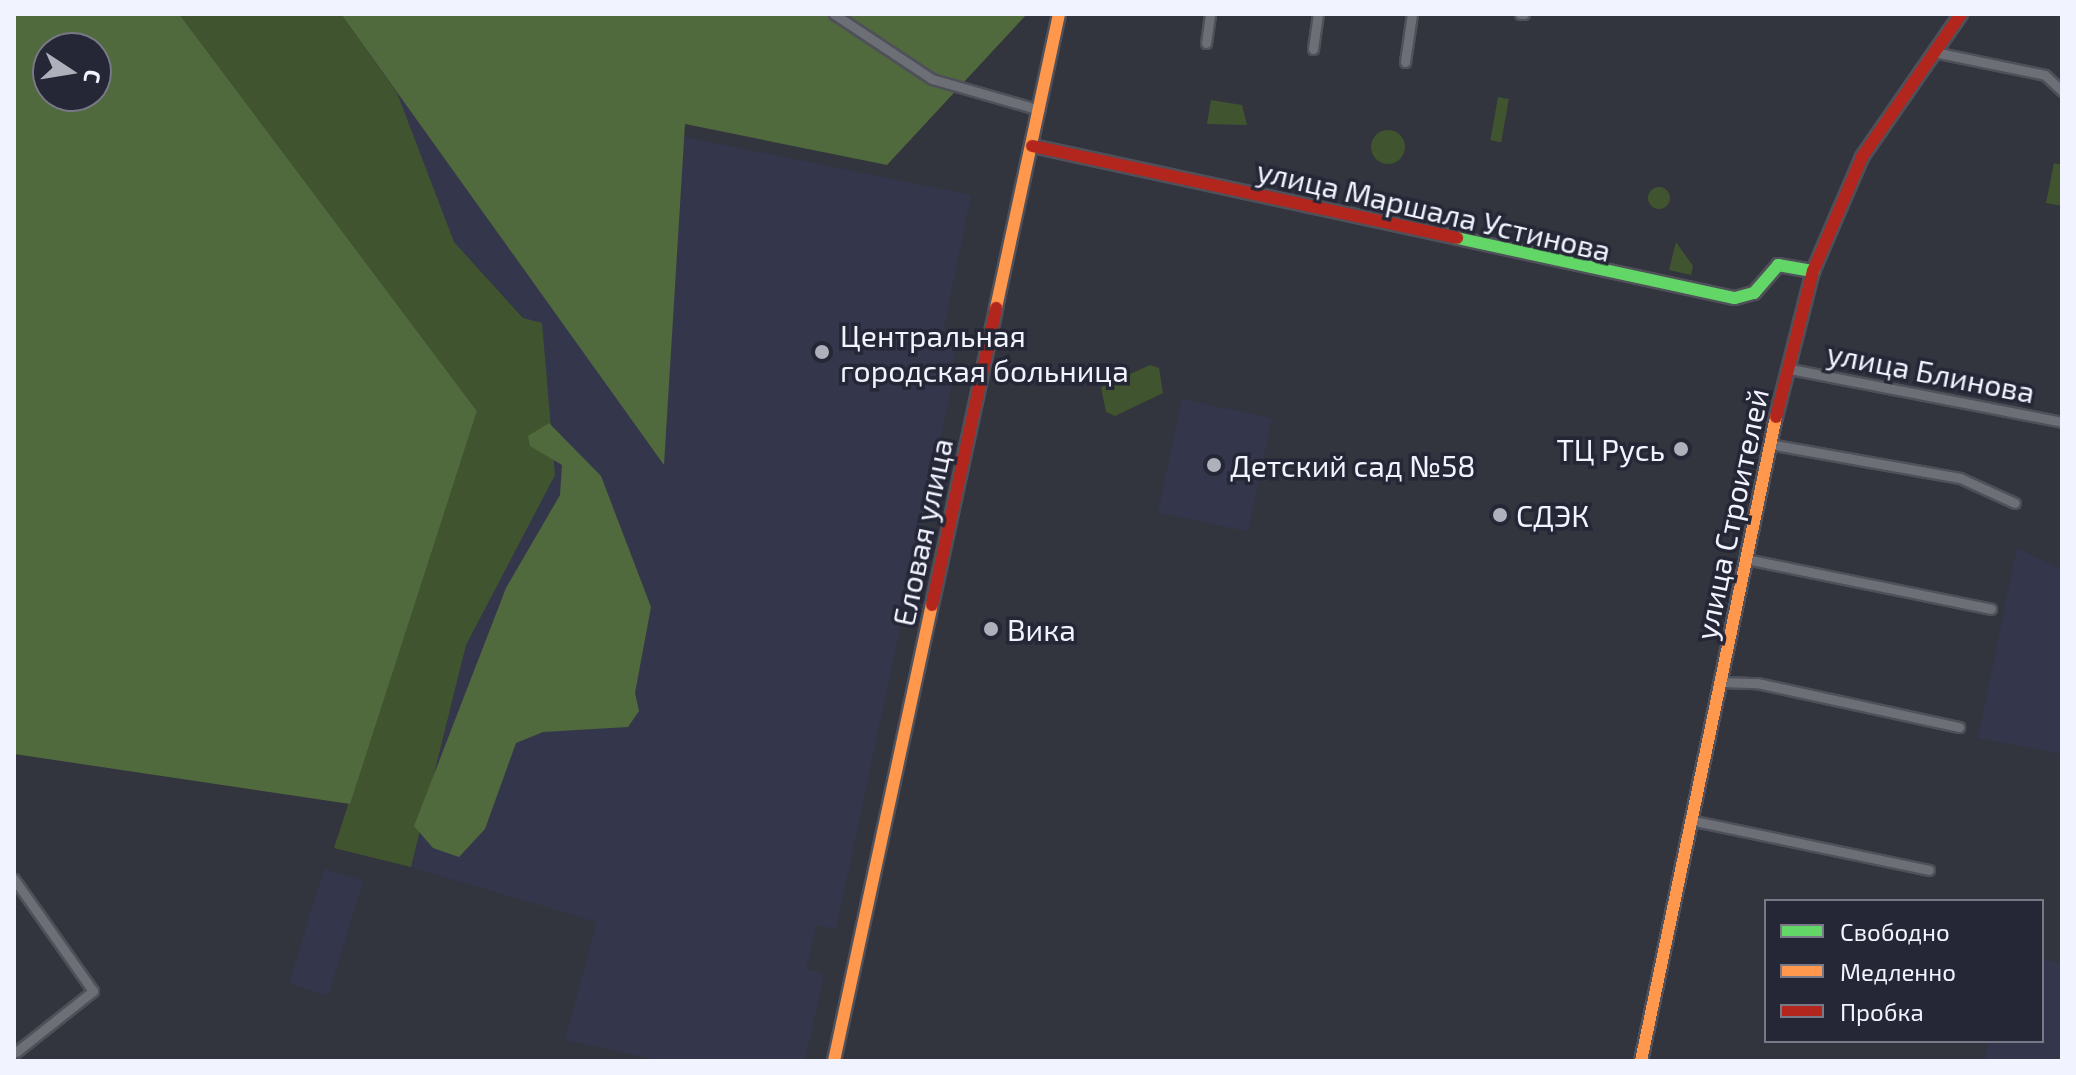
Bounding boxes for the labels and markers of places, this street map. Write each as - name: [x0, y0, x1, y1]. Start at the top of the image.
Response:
- place label: Центральная городская больница: [840, 317, 1129, 388]
- marker: Центральная городская больница: [811, 341, 833, 363]
- place label: ТЦ Русь: [1556, 431, 1665, 467]
- marker: ТЦ Русь: [1672, 440, 1690, 458]
- place label: Детский сад №58: [1230, 447, 1476, 483]
- marker: Детский сад №58: [1205, 456, 1223, 474]
- place label: СДЭК: [1516, 497, 1589, 533]
- marker: СДЭК: [1491, 506, 1509, 524]
- place label: Вика: [1007, 611, 1076, 647]
- marker: Вика: [982, 620, 1000, 638]

